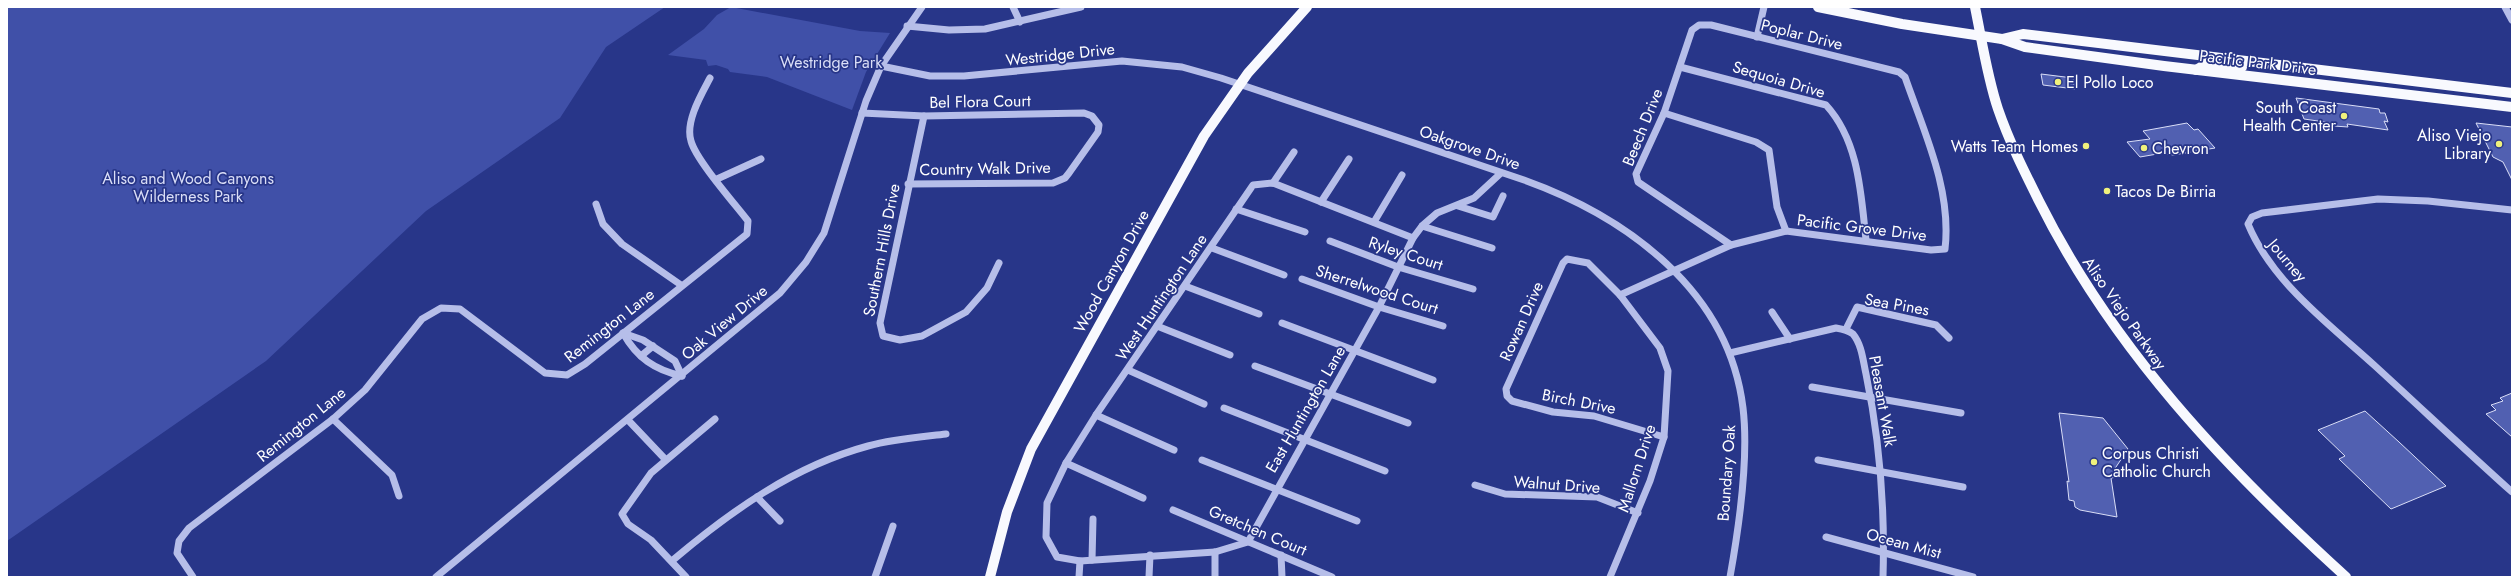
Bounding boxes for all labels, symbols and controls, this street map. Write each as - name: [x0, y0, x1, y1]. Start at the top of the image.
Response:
- street label: Poplar Drive: [1759, 13, 1845, 56]
- street label: Westridge Drive: [1004, 37, 1116, 72]
- street label: Pacific Park Drive: [2198, 44, 2318, 81]
- park label: Westridge Park: [780, 51, 883, 74]
- street label: Sequoia Drive: [1730, 55, 1828, 104]
- place label: El Pollo Loco: [2066, 71, 2154, 94]
- marker: El Pollo Loco: [2053, 77, 2063, 87]
- street label: Beech Drive: [1616, 85, 1668, 169]
- street label: Bel Flora Court: [929, 89, 1031, 114]
- place label: South Coast Health Center: [2243, 96, 2337, 137]
- marker: South Coast Health Center: [2339, 111, 2349, 121]
- street label: Oakgrove Drive: [1416, 119, 1523, 176]
- place label: Aliso Viejo Library: [2417, 124, 2492, 165]
- place label: Watts Team Homes: [1951, 135, 2078, 158]
- place label: Chevron: [2152, 137, 2209, 160]
- marker: Aliso Viejo Library: [2494, 139, 2504, 149]
- marker: Watts Team Homes: [2081, 141, 2091, 151]
- marker: Chevron: [2139, 143, 2149, 153]
- street label: Country Walk Drive: [919, 156, 1051, 181]
- park label: Aliso and Wood Canyons Wilderness Park: [102, 167, 274, 208]
- place label: Tacos De Birria: [2115, 180, 2216, 203]
- street label: Southern Hills Drive: [857, 182, 906, 318]
- marker: Tacos De Birria: [2102, 186, 2112, 196]
- street label: Wood Canyon Drive: [1068, 206, 1155, 337]
- street label: Pacific Grove Drive: [1796, 208, 1928, 247]
- street label: West Huntington Lane: [1110, 229, 1213, 365]
- street label: Ryley Court: [1366, 231, 1446, 276]
- street label: Journey: [2261, 232, 2313, 288]
- street label: Aliso Viejo Parkway: [2077, 252, 2173, 375]
- street label: Sherrelwood Court: [1313, 259, 1441, 320]
- street label: Rowan Drive: [1494, 278, 1549, 365]
- street label: Oak View Drive: [676, 279, 772, 365]
- street label: Remington Lane: [559, 283, 659, 368]
- street label: Sea Pines: [1863, 287, 1931, 322]
- street label: East Huntington Lane: [1260, 342, 1351, 477]
- street label: Pleasant Walk: [1863, 354, 1902, 449]
- street label: Remington Lane: [252, 381, 351, 468]
- street label: Birch Drive: [1540, 383, 1618, 420]
- street label: Mallorn Drive: [1611, 421, 1661, 515]
- street label: Boundary Oak: [1712, 423, 1741, 522]
- place label: Corpus Christi Catholic Church: [2102, 442, 2211, 483]
- marker: Corpus Christi Catholic Church: [2089, 457, 2099, 467]
- street label: Walnut Drive: [1513, 470, 1601, 499]
- street label: Gretchen Court: [1205, 499, 1311, 562]
- street label: Ocean Mist: [1864, 522, 1944, 565]

